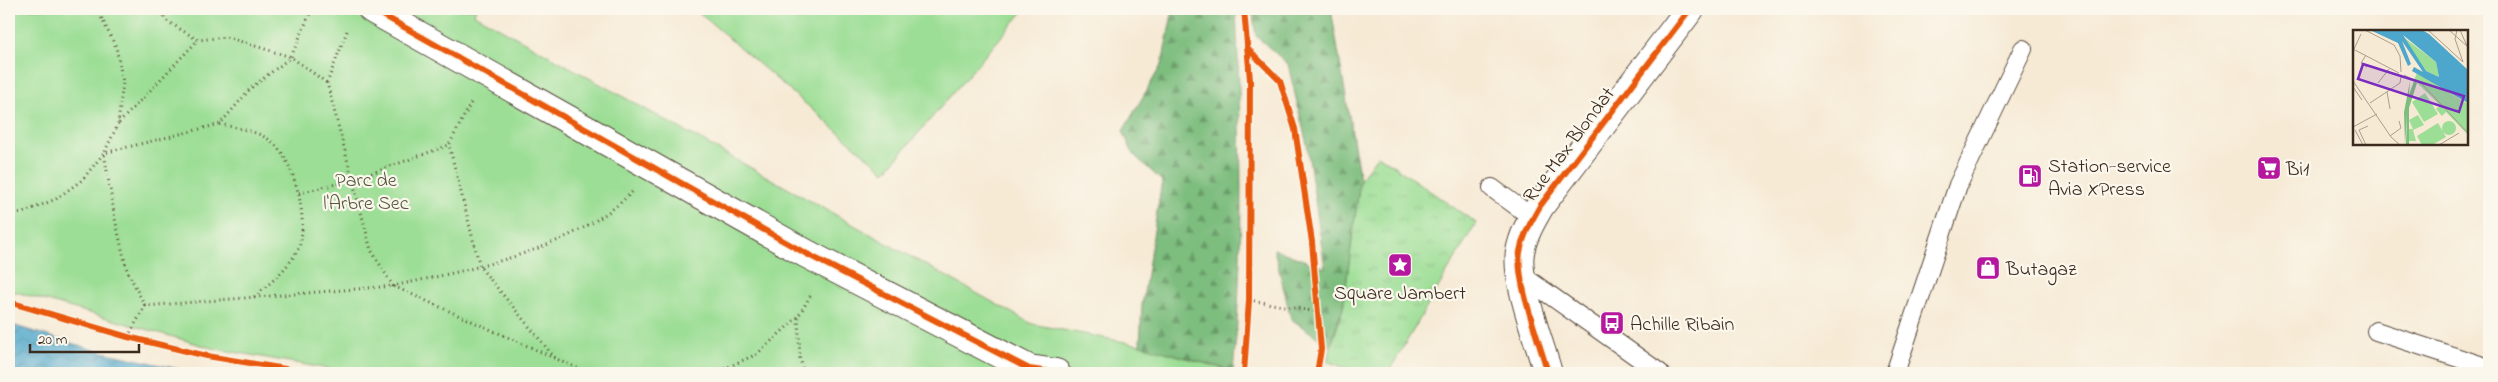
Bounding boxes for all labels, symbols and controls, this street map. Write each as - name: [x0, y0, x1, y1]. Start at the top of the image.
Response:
- inset map: [2353, 30, 2468, 145]
- street label: Rue Max Blondat: [1517, 81, 1623, 209]
- place label: Station-service Avia XPress: [2048, 153, 2171, 205]
- supermarket icon: Bi1: [2256, 155, 2282, 181]
- place label: Bi1: [2285, 156, 2309, 185]
- fuel station icon: Station-service Avia XPress: [2017, 163, 2043, 189]
- park label: Parc de l'Arbre Sec: [323, 167, 409, 219]
- place icon: Square Jambert: [1387, 252, 1413, 278]
- shop icon: Butagaz: [1975, 255, 2001, 281]
- place label: Butagaz: [2005, 256, 2077, 286]
- place label: Square Jambert: [1334, 280, 1466, 309]
- bus stop icon: Achille Ribain: [1599, 310, 1625, 336]
- place label: Achille Ribain: [1630, 311, 1735, 340]
- scale bar: [30, 322, 139, 354]
- text: 20 m: [38, 329, 68, 351]

